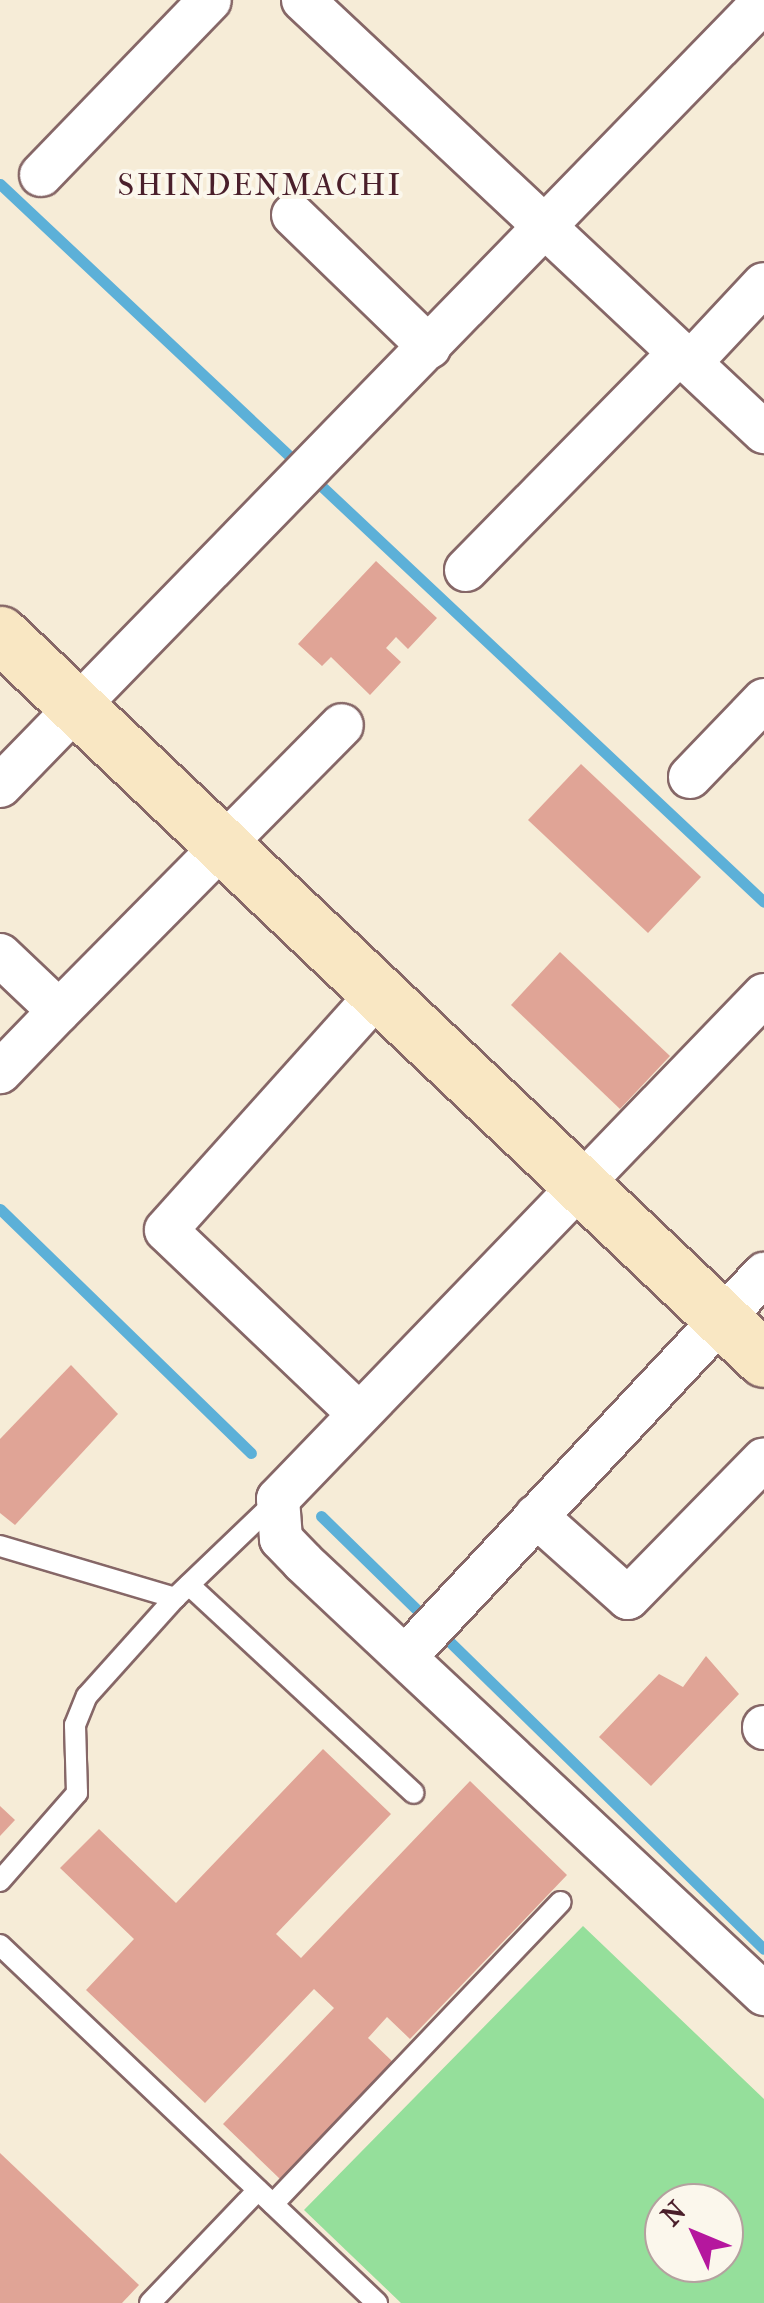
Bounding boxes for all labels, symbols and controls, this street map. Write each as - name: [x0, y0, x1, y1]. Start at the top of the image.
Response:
- district label: SHINDENMACHI: [117, 166, 403, 204]
- north arrow: [644, 2183, 744, 2283]
- text: N: [654, 2194, 693, 2232]

